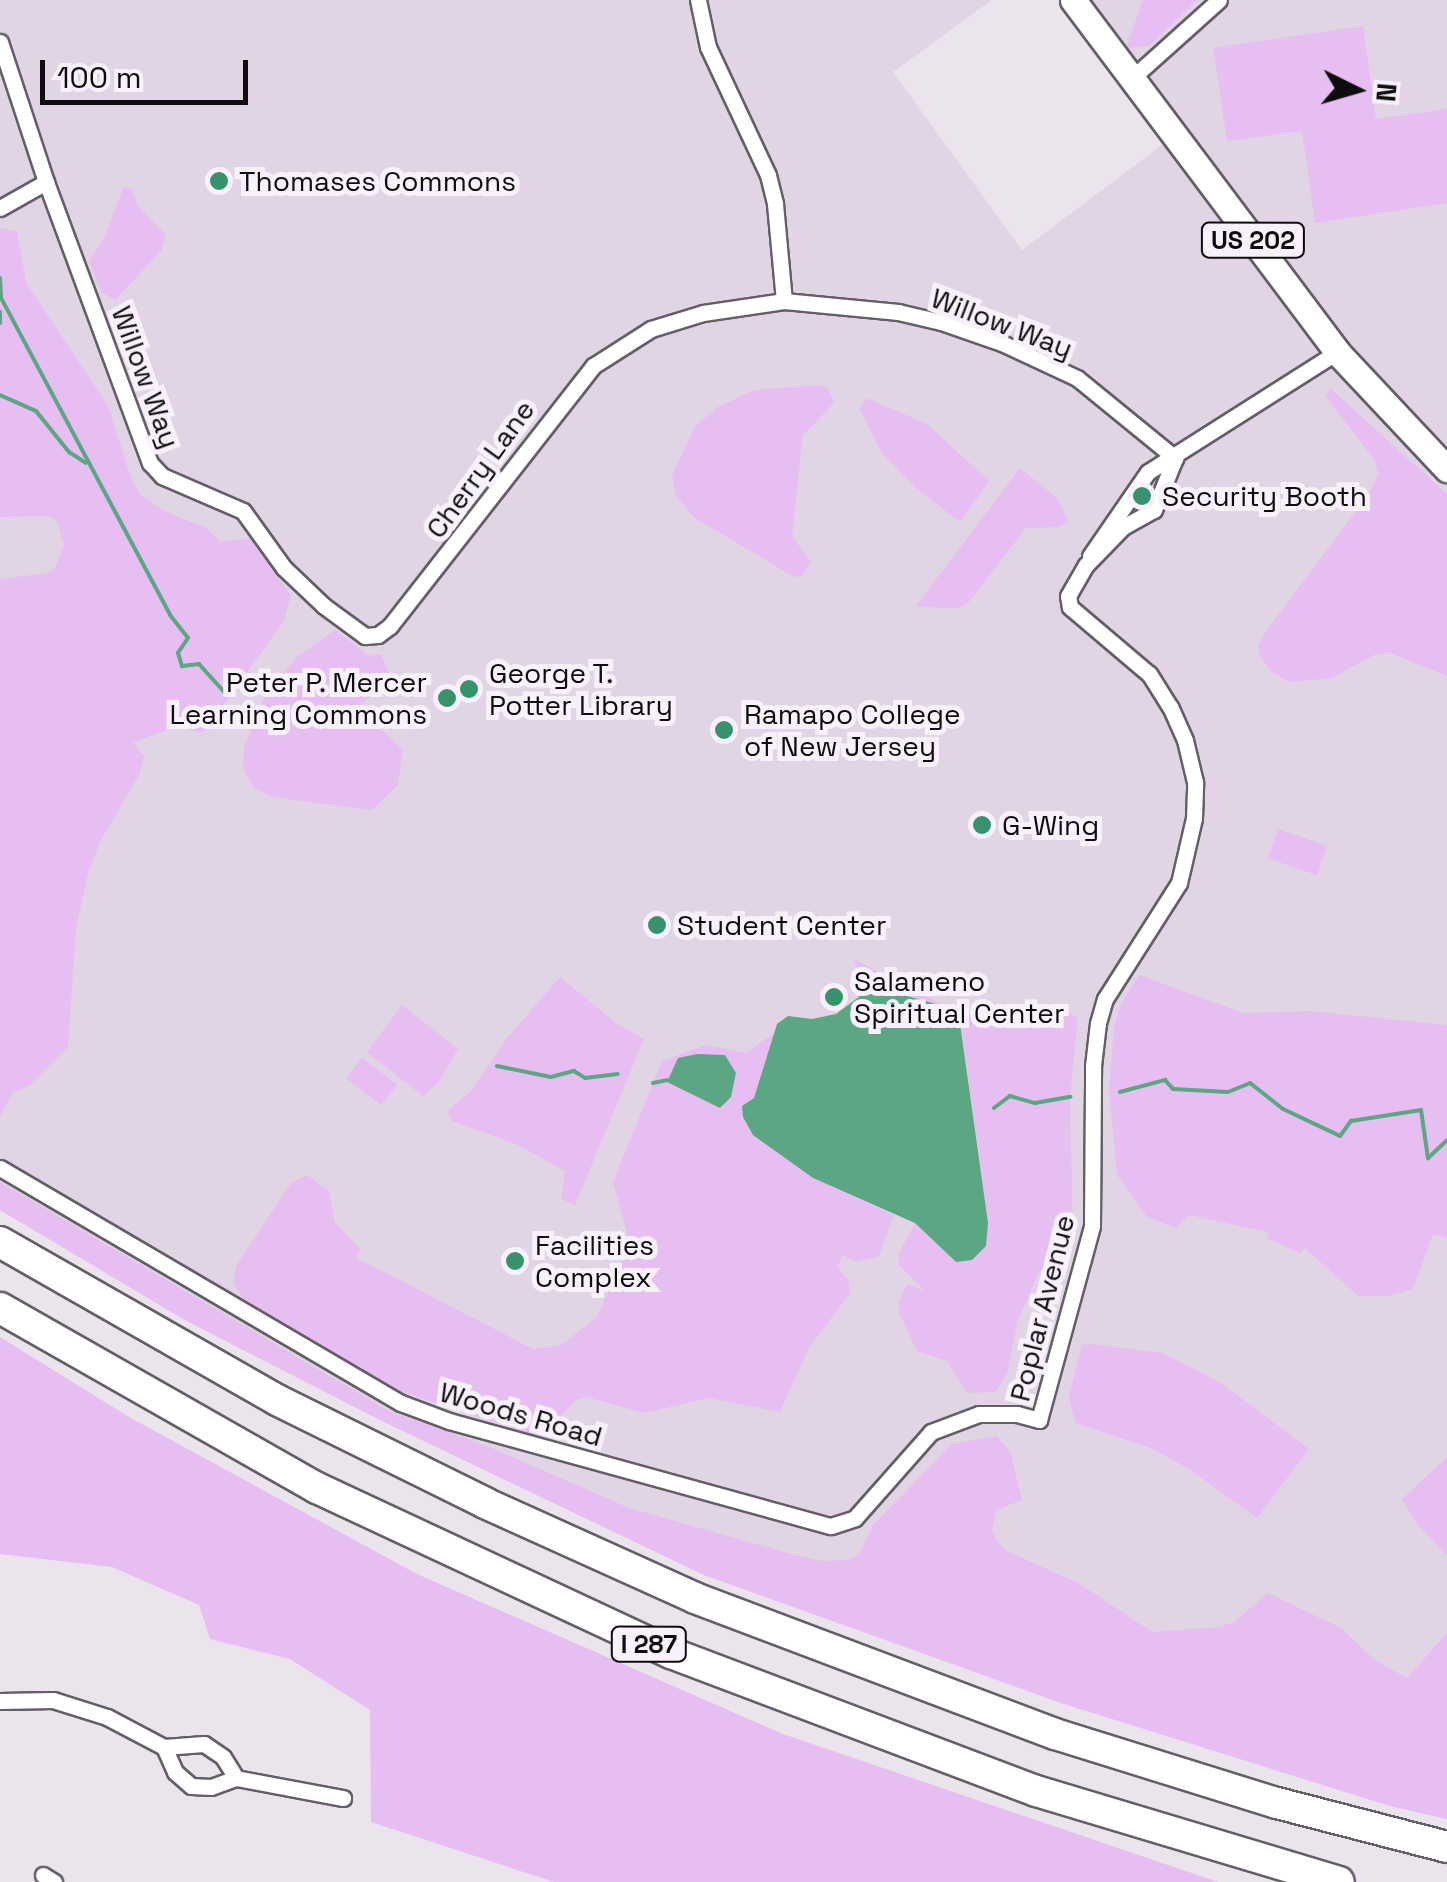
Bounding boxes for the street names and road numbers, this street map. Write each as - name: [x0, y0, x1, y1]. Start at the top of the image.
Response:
- road number: US 202: [1200, 220, 1306, 260]
- street label: Willow Way: [927, 281, 1077, 365]
- street label: Willow Way: [105, 301, 187, 453]
- street label: Cherry Lane: [419, 393, 541, 545]
- street label: Poplar Avenue: [1003, 1211, 1081, 1405]
- street label: Woods Road: [436, 1375, 606, 1453]
- road number: I 287: [609, 1624, 689, 1664]

